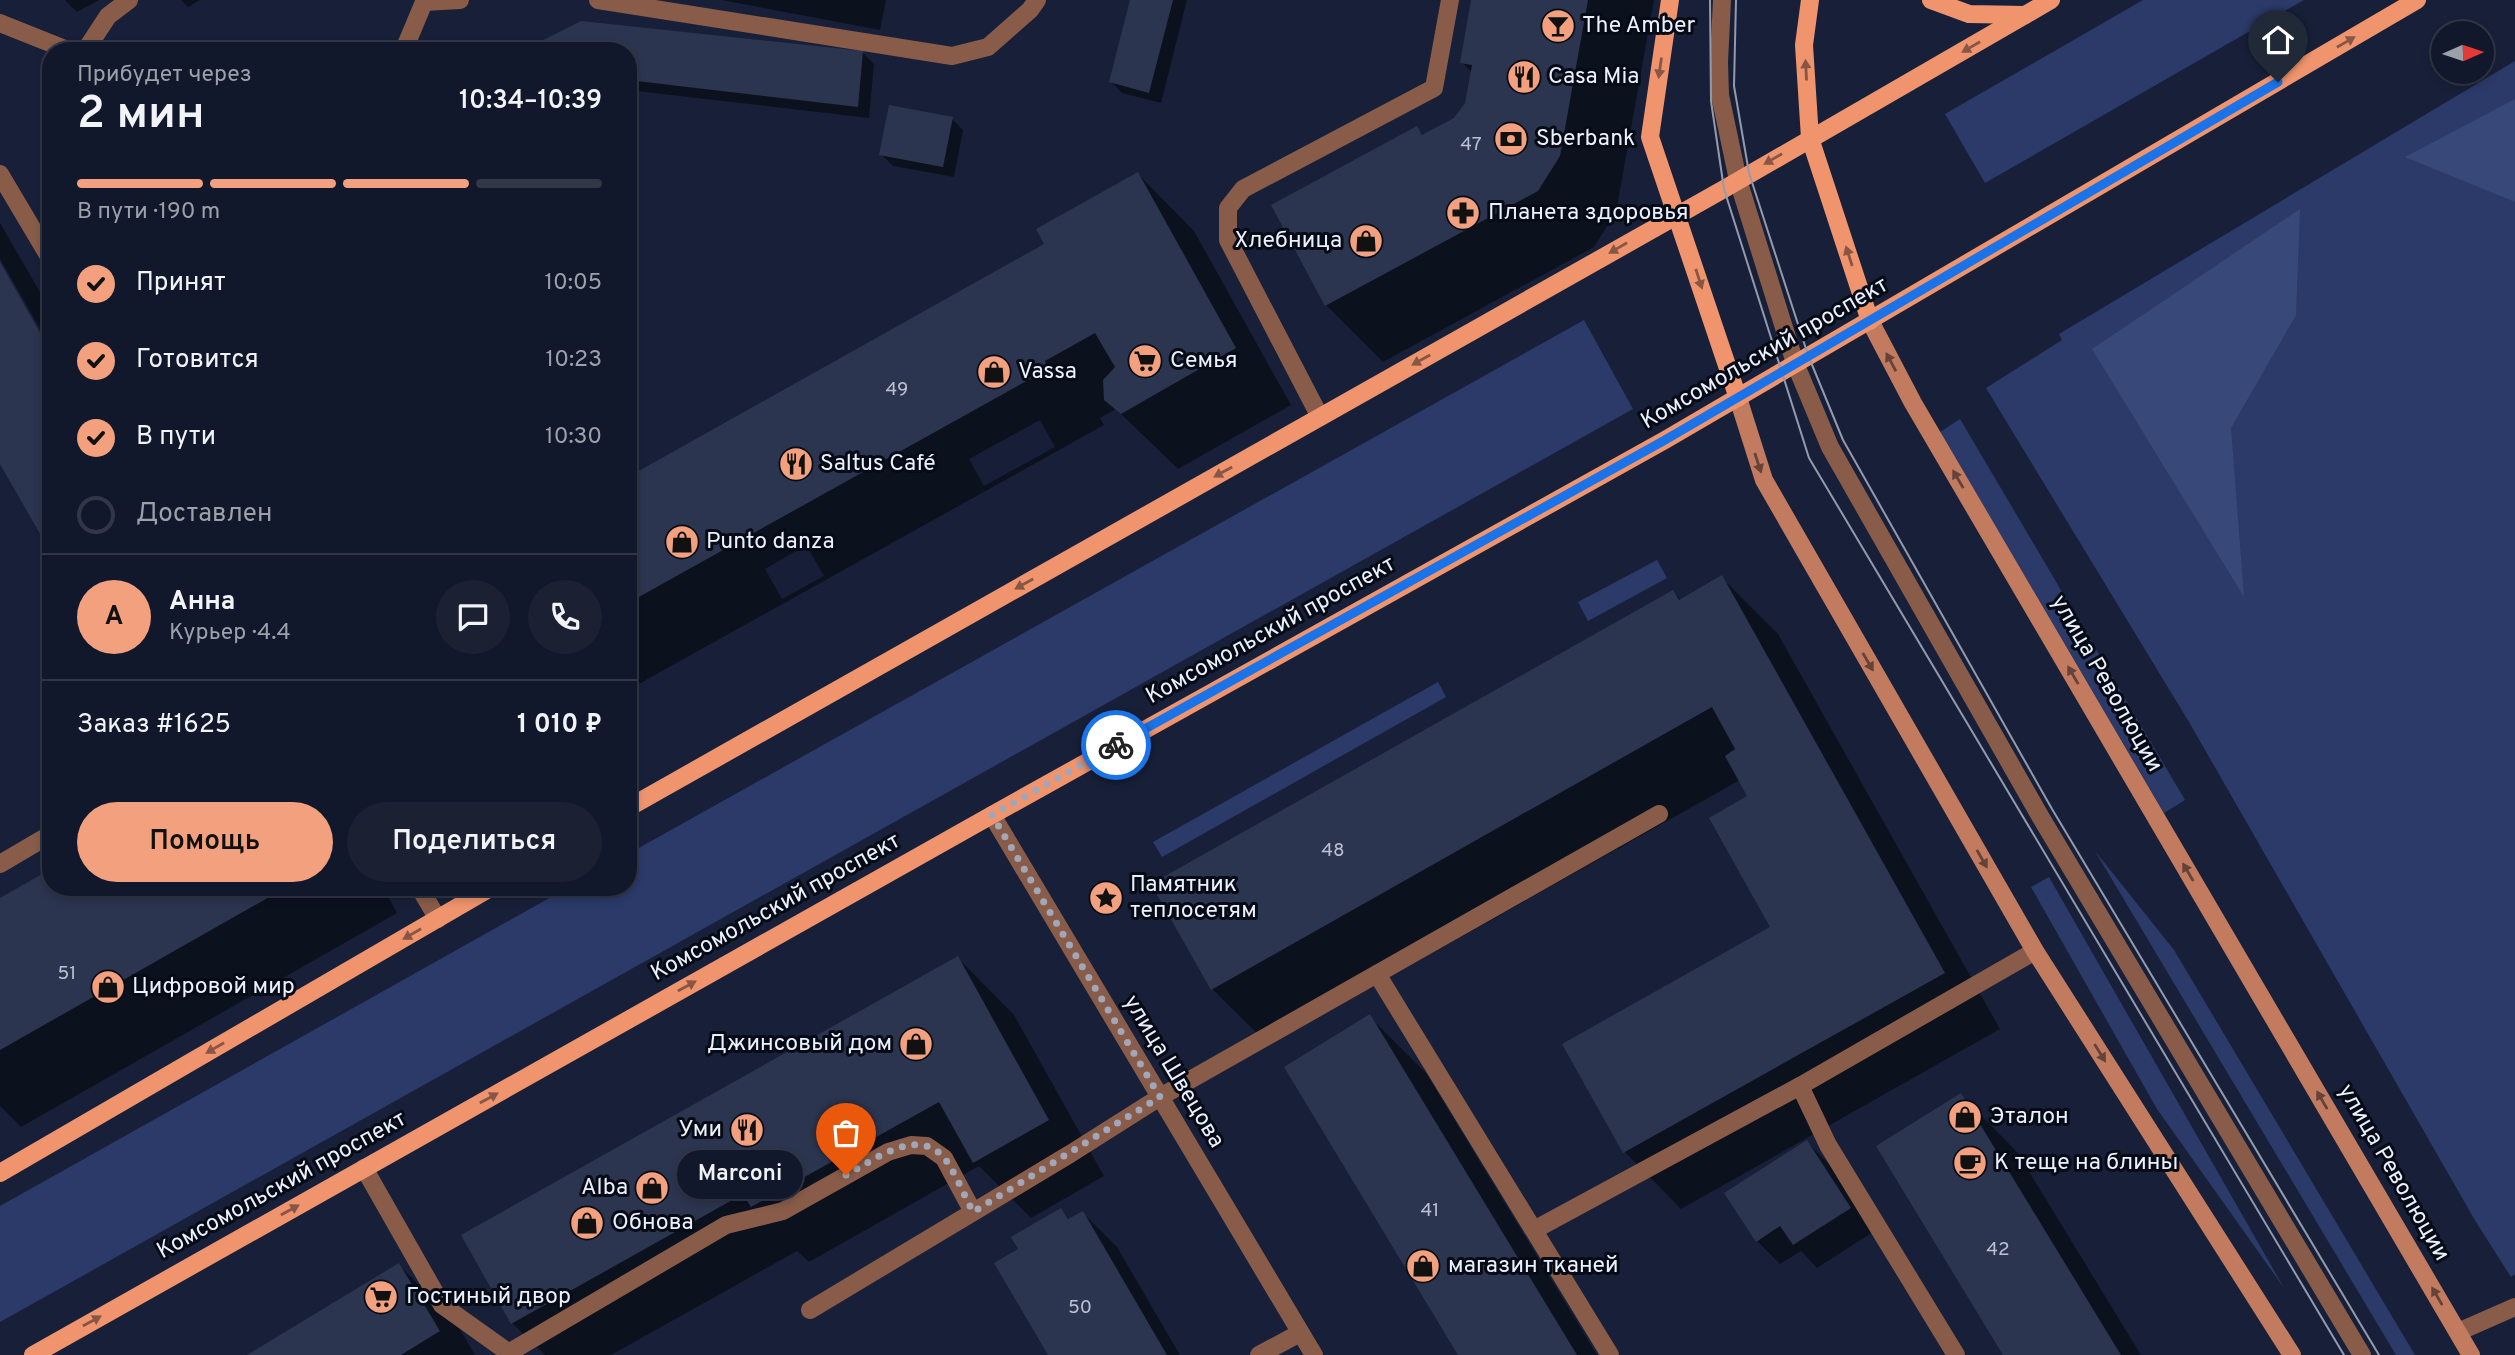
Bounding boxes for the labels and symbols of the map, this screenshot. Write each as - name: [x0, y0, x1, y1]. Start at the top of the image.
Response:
- bar icon: The Amber: [1539, 7, 1577, 45]
- pin: [2248, 10, 2308, 82]
- place label: The Amber: [1582, 12, 1696, 41]
- north arrow: [2431, 21, 2494, 84]
- one-way arrow: [2337, 35, 2356, 48]
- one-way arrow: [1961, 40, 1981, 52]
- one-way arrow: [1655, 57, 1666, 79]
- restaurant icon: Casa Mia: [1505, 58, 1543, 96]
- one-way arrow: [1800, 59, 1811, 81]
- place label: Casa Mia: [1548, 63, 1639, 92]
- bank icon: Sberbank: [1492, 120, 1530, 158]
- place label: Sberbank: [1536, 125, 1635, 154]
- house number: 47: [1460, 133, 1482, 157]
- one-way arrow: [1764, 153, 1783, 165]
- pharmacy icon: Планета здоровья: [1444, 194, 1482, 232]
- place label: Планета здоровья: [1488, 199, 1689, 228]
- shop icon: Хлебница: [1347, 222, 1385, 260]
- place label: Хлебница: [1234, 227, 1342, 256]
- one-way arrow: [1609, 242, 1628, 254]
- one-way arrow: [1843, 245, 1854, 266]
- one-way arrow: [1694, 269, 1705, 290]
- street label: Комсомольский проспект: [1636, 271, 1894, 437]
- supermarket icon: Семья: [1126, 342, 1164, 380]
- place label: Семья: [1170, 347, 1238, 376]
- one-way arrow: [1886, 352, 1897, 372]
- shop icon: Vassa: [975, 353, 1013, 391]
- one-way arrow: [1411, 354, 1430, 366]
- place label: Vassa: [1018, 358, 1077, 387]
- house number: 49: [886, 378, 908, 402]
- restaurant icon: Saltus Café: [777, 445, 815, 483]
- place label: Saltus Café: [820, 450, 936, 479]
- one-way arrow: [1754, 453, 1764, 474]
- one-way arrow: [1213, 466, 1232, 478]
- one-way arrow: [1952, 470, 1964, 489]
- shop icon: Punto danza: [663, 523, 701, 561]
- place label: Punto danza: [706, 528, 835, 557]
- street label: Комсомольский проспект: [1141, 550, 1401, 712]
- one-way arrow: [1015, 578, 1034, 590]
- street label: улица Революции: [2044, 590, 2168, 778]
- one-way arrow: [1862, 652, 1874, 671]
- one-way arrow: [2067, 666, 2079, 685]
- courier: [1081, 710, 1151, 780]
- street label: Комсомольский проспект: [646, 827, 906, 989]
- house number: 48: [1321, 839, 1345, 863]
- one-way arrow: [1975, 849, 1987, 869]
- one-way arrow: [2182, 862, 2194, 881]
- place label: Памятник теплосетям: [1130, 871, 1257, 926]
- place icon: Памятник теплосетям: [1087, 879, 1125, 917]
- one-way arrow: [402, 928, 421, 940]
- house number: 51: [58, 962, 76, 986]
- shop icon: Цифровой мир: [89, 968, 127, 1006]
- place label: Цифровой мир: [132, 973, 295, 1002]
- one-way arrow: [677, 980, 696, 992]
- street label: улица Швецова: [1116, 990, 1230, 1154]
- shop icon: Джинсовый дом: [897, 1025, 935, 1063]
- place label: Джинсовый дом: [707, 1030, 892, 1059]
- one-way arrow: [205, 1042, 225, 1054]
- one-way arrow: [2093, 1044, 2106, 1063]
- street label: улица Революции: [2331, 1079, 2455, 1267]
- one-way arrow: [2316, 1090, 2328, 1109]
- one-way arrow: [479, 1092, 498, 1104]
- shop icon: Эталон: [1946, 1098, 1984, 1136]
- pin: [816, 1103, 876, 1175]
- place label: Эталон: [1990, 1103, 2069, 1132]
- street label: Комсомольский проспект: [152, 1105, 412, 1267]
- restaurant icon: Уми: [728, 1111, 766, 1149]
- place label: Уми: [679, 1116, 722, 1145]
- cafe icon: К теще на блины: [1951, 1144, 1989, 1182]
- place label: К теще на блины: [1994, 1149, 2178, 1178]
- callout: Marconi: [678, 1150, 804, 1200]
- shop icon: Alba: [633, 1169, 671, 1207]
- place label: Alba: [581, 1174, 628, 1203]
- house number: 41: [1421, 1199, 1439, 1223]
- one-way arrow: [281, 1204, 300, 1216]
- shop icon: Обнова: [568, 1204, 606, 1242]
- place label: Обнова: [612, 1209, 694, 1238]
- house number: 42: [1986, 1238, 2010, 1262]
- shop icon: магазин тканей: [1404, 1247, 1442, 1285]
- place label: магазин тканей: [1448, 1252, 1619, 1281]
- supermarket icon: Гостиный двор: [362, 1278, 400, 1316]
- place label: Гостиный двор: [406, 1283, 571, 1312]
- one-way arrow: [2431, 1287, 2443, 1306]
- house number: 50: [1068, 1296, 1092, 1320]
- one-way arrow: [83, 1315, 102, 1328]

